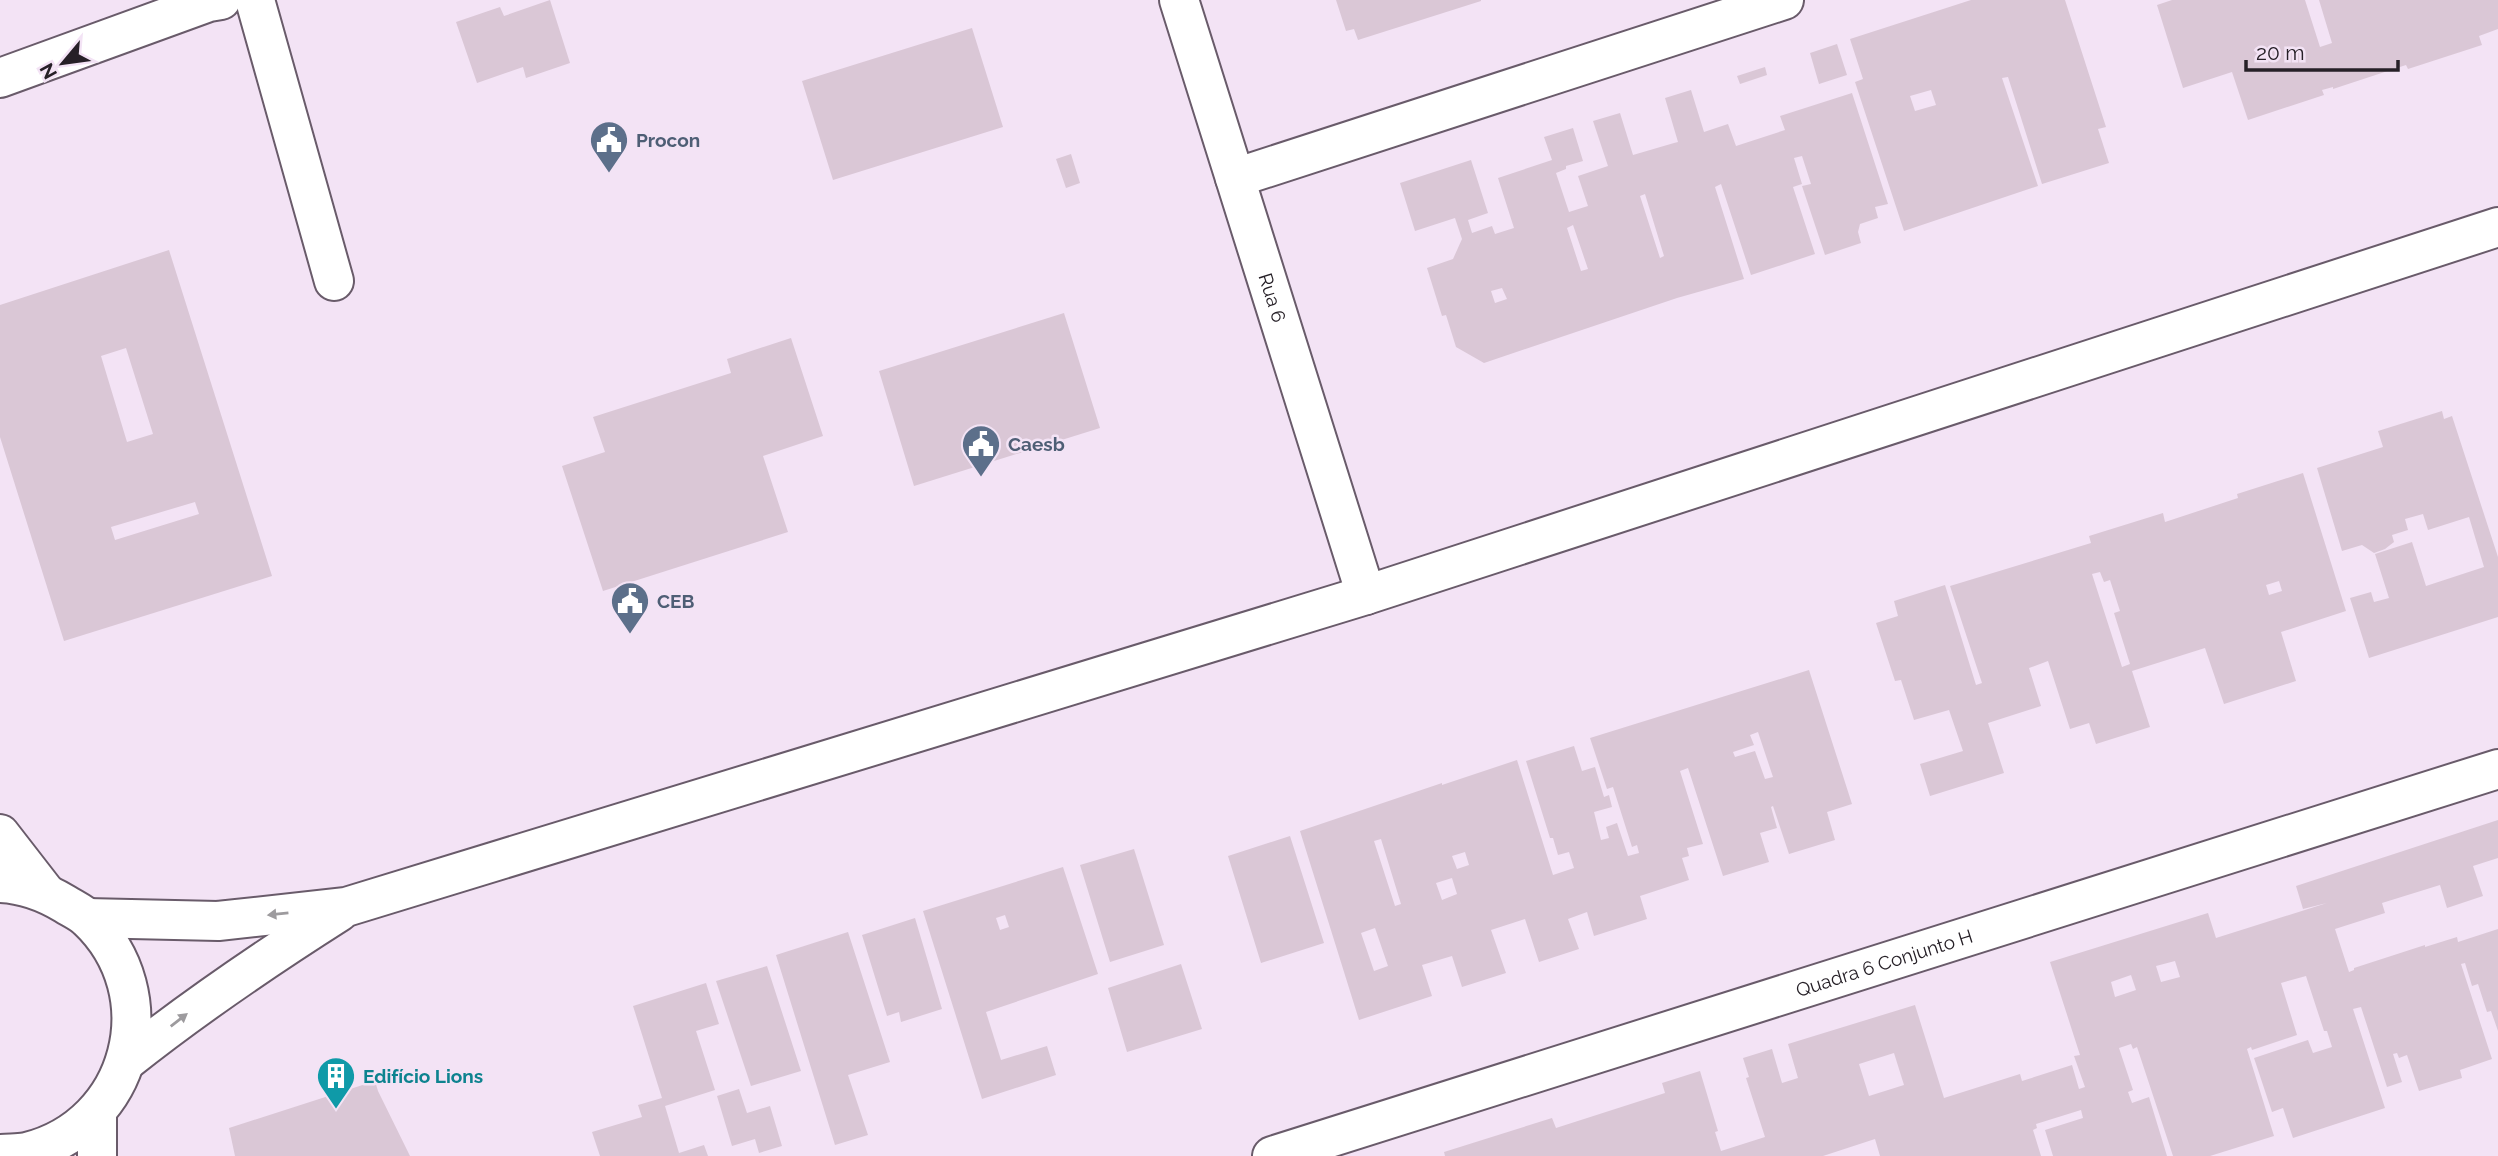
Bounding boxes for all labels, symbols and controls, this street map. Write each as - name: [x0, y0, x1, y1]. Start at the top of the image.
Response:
- north arrow: [28, 28, 98, 98]
- scale bar: [2246, 28, 2398, 72]
- text: 20 m: [2256, 40, 2304, 65]
- text: N: [35, 60, 61, 83]
- public building icon: Procon: [588, 119, 630, 174]
- place label: Procon: [636, 129, 700, 151]
- street label: Rua 6: [1255, 270, 1291, 325]
- public building icon: Caesb: [960, 423, 1002, 478]
- place label: Caesb: [1008, 433, 1065, 455]
- public building icon: CEB: [609, 580, 651, 635]
- place label: CEB: [657, 590, 694, 612]
- one-way arrow: [267, 909, 289, 920]
- street label: Quadra 6 Conjunto H: [1793, 925, 1975, 1001]
- one-way arrow: [169, 1012, 187, 1027]
- building icon: Edifício Lions: [315, 1055, 357, 1110]
- place label: Edifício Lions: [363, 1065, 483, 1087]

